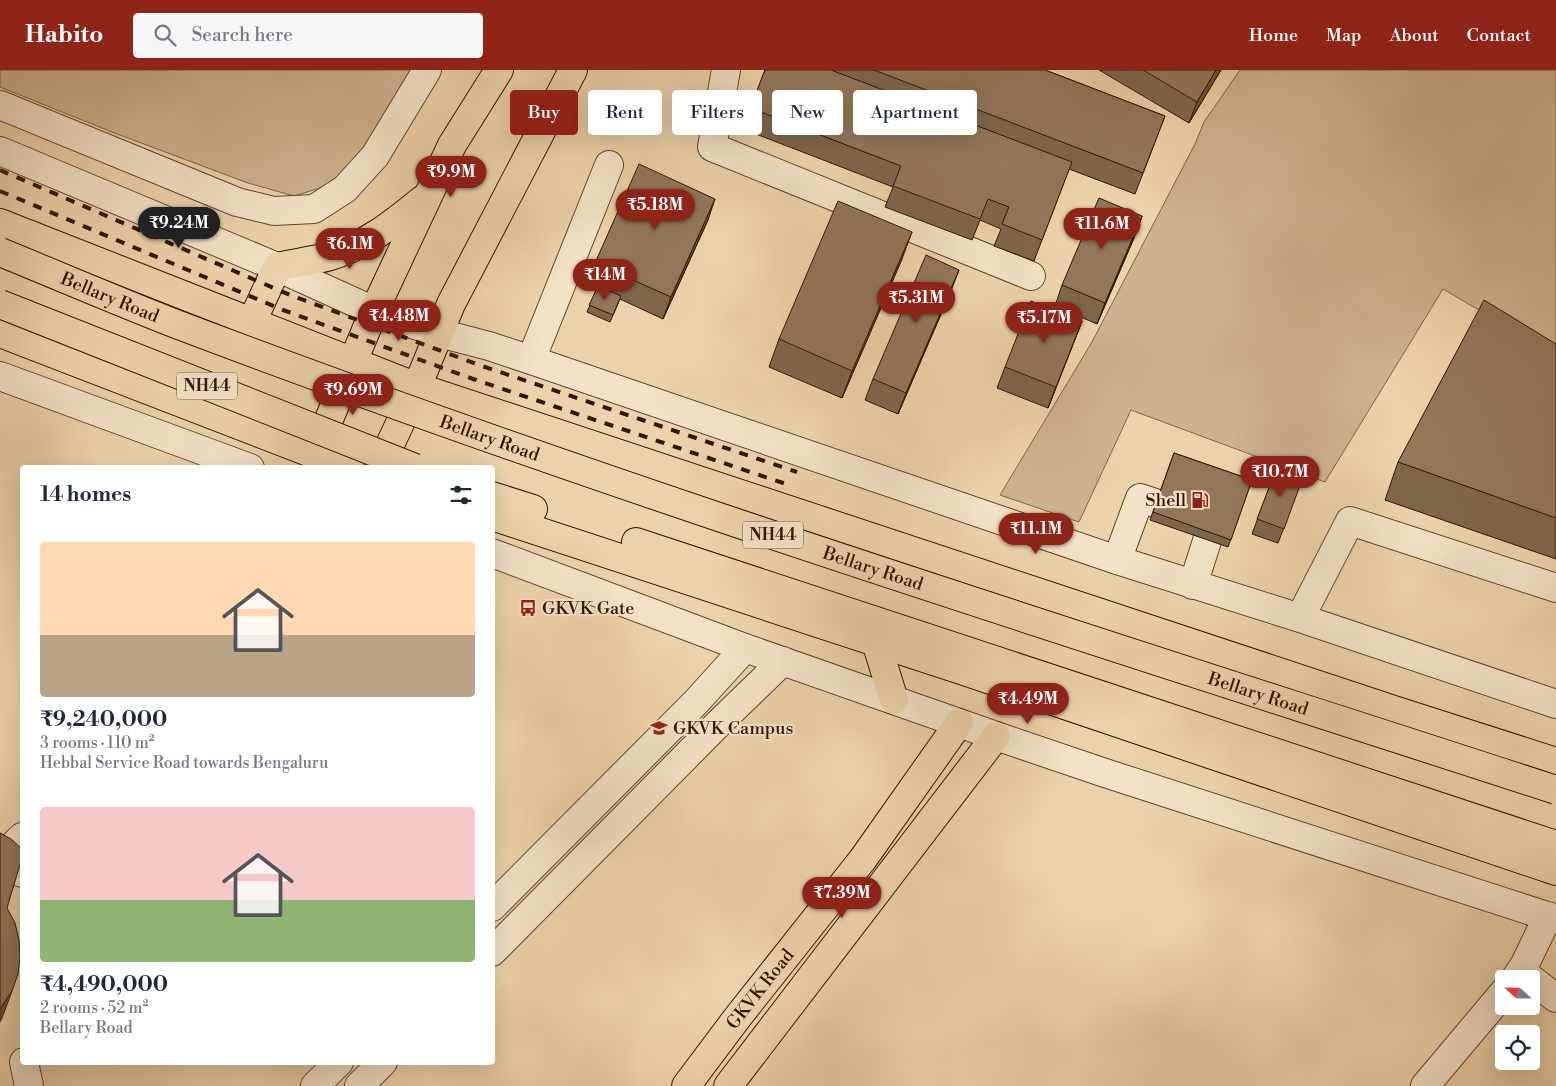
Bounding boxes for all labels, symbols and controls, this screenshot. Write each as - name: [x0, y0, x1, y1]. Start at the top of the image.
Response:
- search box: [133, 13, 483, 58]
- text: Habito: [25, 20, 103, 50]
- icon: search: [151, 21, 179, 49]
- text: Search here: [191, 23, 293, 47]
- text: Home: [1249, 24, 1298, 47]
- text: Map: [1326, 24, 1362, 47]
- text: About: [1390, 24, 1439, 47]
- text: Contact: [1467, 24, 1531, 47]
- chip: Buy: [510, 90, 578, 135]
- chip: Rent: [588, 90, 662, 135]
- chip: Filters: [672, 90, 762, 135]
- chip: New: [772, 90, 843, 135]
- chip: Apartment: [853, 90, 977, 135]
- pin: ₹9.9M: [416, 156, 486, 198]
- text: ₹9.9M: [426, 162, 476, 182]
- pin: ₹5.18M: [614, 189, 696, 231]
- text: ₹5.18M: [627, 195, 683, 215]
- pin: ₹9.24M: [138, 206, 220, 249]
- pin: ₹11.6M: [1061, 208, 1143, 250]
- text: ₹9.24M: [149, 213, 209, 233]
- text: ₹11.6M: [1075, 214, 1129, 234]
- pin: ₹6.1M: [315, 228, 385, 270]
- text: ₹6.1M: [327, 234, 373, 254]
- pin: ₹14M: [575, 258, 635, 301]
- text: ₹14M: [584, 265, 626, 285]
- street label: Bellary Road: [57, 267, 163, 328]
- pin: ₹5.31M: [875, 282, 957, 324]
- text: ₹5.31M: [888, 288, 944, 308]
- pin: ₹4.48M: [358, 300, 440, 342]
- pin: ₹5.17M: [1003, 302, 1085, 344]
- text: ₹4.48M: [369, 306, 429, 326]
- text: ₹5.17M: [1016, 308, 1072, 328]
- road number: NH44: [177, 372, 237, 400]
- pin: ₹9.69M: [312, 374, 394, 416]
- text: ₹9.69M: [323, 380, 383, 400]
- street label: Bellary Road: [436, 410, 543, 467]
- pin: ₹10.7M: [1239, 456, 1321, 498]
- text: ₹10.7M: [1251, 462, 1309, 482]
- icon: filters: [447, 481, 475, 509]
- text: 14 homes: [40, 482, 131, 508]
- place label: Shell: [1145, 489, 1187, 512]
- fuel station icon: Shell: [1190, 490, 1210, 510]
- pin: ₹11.1M: [995, 512, 1077, 555]
- text: ₹11.1M: [1010, 519, 1062, 539]
- road number: NH44: [743, 522, 803, 548]
- street label: Bellary Road: [819, 541, 927, 596]
- icon: home: [213, 575, 303, 665]
- place label: GKVK Gate: [542, 597, 634, 620]
- bus stop icon: GKVK Gate: [518, 598, 538, 618]
- street label: Bellary Road: [1204, 667, 1312, 721]
- pin: ₹4.49M: [987, 682, 1069, 725]
- text: ₹4.49M: [998, 689, 1058, 709]
- text: ₹9,240,000: [40, 707, 167, 733]
- place label: GKVK Campus: [673, 717, 794, 740]
- school or university icon: GKVK Campus: [649, 718, 669, 738]
- text: 3 rooms · 110 m²: [40, 733, 154, 753]
- text: Hebbal Service Road towards Bengaluru: [40, 753, 328, 773]
- icon: home: [213, 840, 303, 930]
- pin: ₹7.39M: [801, 876, 883, 919]
- text: ₹7.39M: [813, 883, 871, 903]
- street label: GKVK Road: [721, 943, 799, 1034]
- north arrow: [1495, 970, 1540, 1015]
- map controls: [1495, 970, 1540, 1070]
- text: ₹4,490,000: [40, 972, 168, 998]
- text: 2 rooms · 52 m²: [40, 998, 148, 1018]
- text: Bellary Road: [40, 1018, 133, 1038]
- button: locate: [1495, 1025, 1540, 1070]

